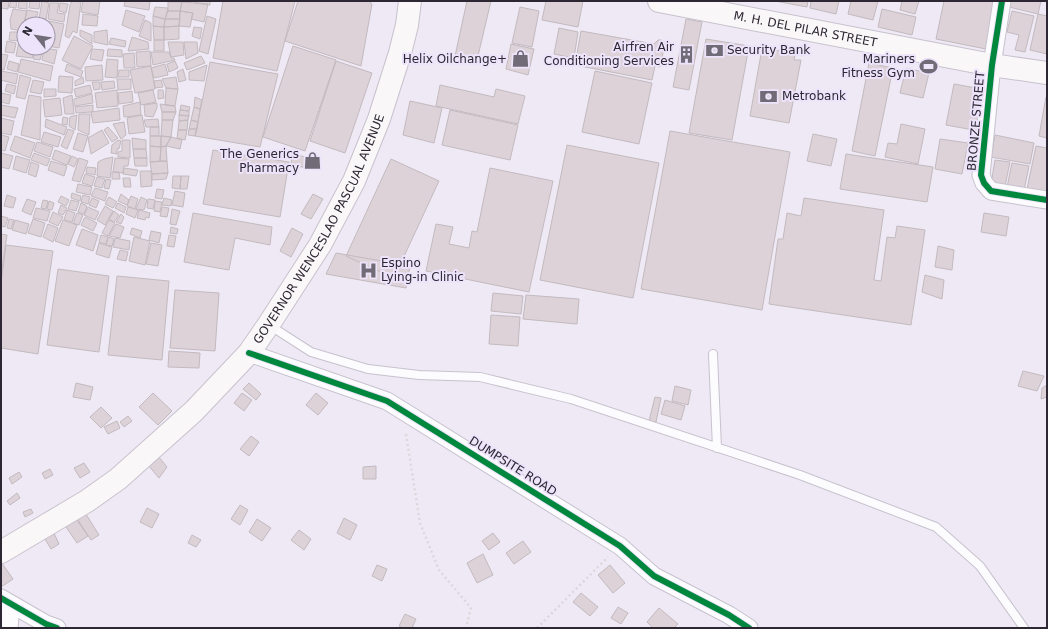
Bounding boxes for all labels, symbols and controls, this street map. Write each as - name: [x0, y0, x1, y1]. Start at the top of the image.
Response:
- street label: M. H. DEL PILAR STREET: [732, 8, 879, 50]
- north arrow: [16, 16, 56, 56]
- text: N: [20, 24, 36, 38]
- place label: Airfren Air Conditioning Services: [544, 40, 674, 68]
- bank icon: Security Bank: [704, 40, 724, 60]
- place label: Security Bank: [727, 43, 810, 57]
- building icon: Airfren Air Conditioning Services: [677, 44, 697, 64]
- shop icon: Helix Oilchange+: [510, 49, 530, 69]
- place label: Helix Oilchange+: [403, 52, 507, 66]
- place label: Mariners Fitness Gym: [842, 52, 915, 80]
- sports icon: Mariners Fitness Gym: [918, 56, 938, 76]
- street label: BRONZE STREET: [965, 70, 987, 172]
- bank icon: Metrobank: [759, 86, 779, 106]
- place label: Metrobank: [782, 89, 846, 103]
- street label: GOVERNOR WENCESLAO PASCUAL AVENUE: [251, 112, 387, 346]
- place label: The Generics Pharmacy: [219, 147, 299, 175]
- shop icon: The Generics Pharmacy: [302, 151, 322, 171]
- place label: Espino Lying-in Clinic: [381, 256, 464, 284]
- hospital icon: Espino Lying-in Clinic: [358, 260, 378, 280]
- street label: DUMPSITE ROAD: [467, 433, 559, 499]

